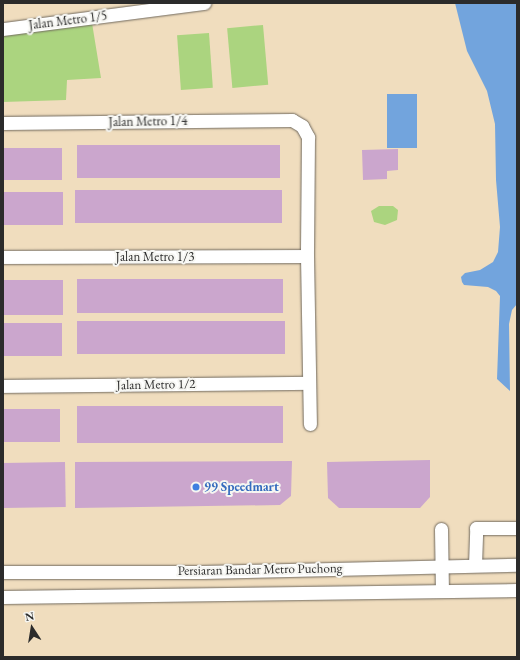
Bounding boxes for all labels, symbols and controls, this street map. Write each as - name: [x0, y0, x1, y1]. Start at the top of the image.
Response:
- street label: Jalan Metro 1/5: [28, 8, 108, 34]
- street label: Jalan Metro 1/4: [108, 114, 188, 130]
- street label: Jalan Metro 1/3: [115, 249, 195, 265]
- street label: Jalan Metro 1/2: [116, 377, 196, 393]
- place label: 99 Speedmart: [204, 479, 279, 495]
- marker: 99 Speedmart: [191, 482, 201, 492]
- street label: Persiaran Bandar Metro Puchong: [177, 561, 343, 579]
- north arrow: [12, 608, 52, 648]
- text: N: [24, 608, 35, 624]

